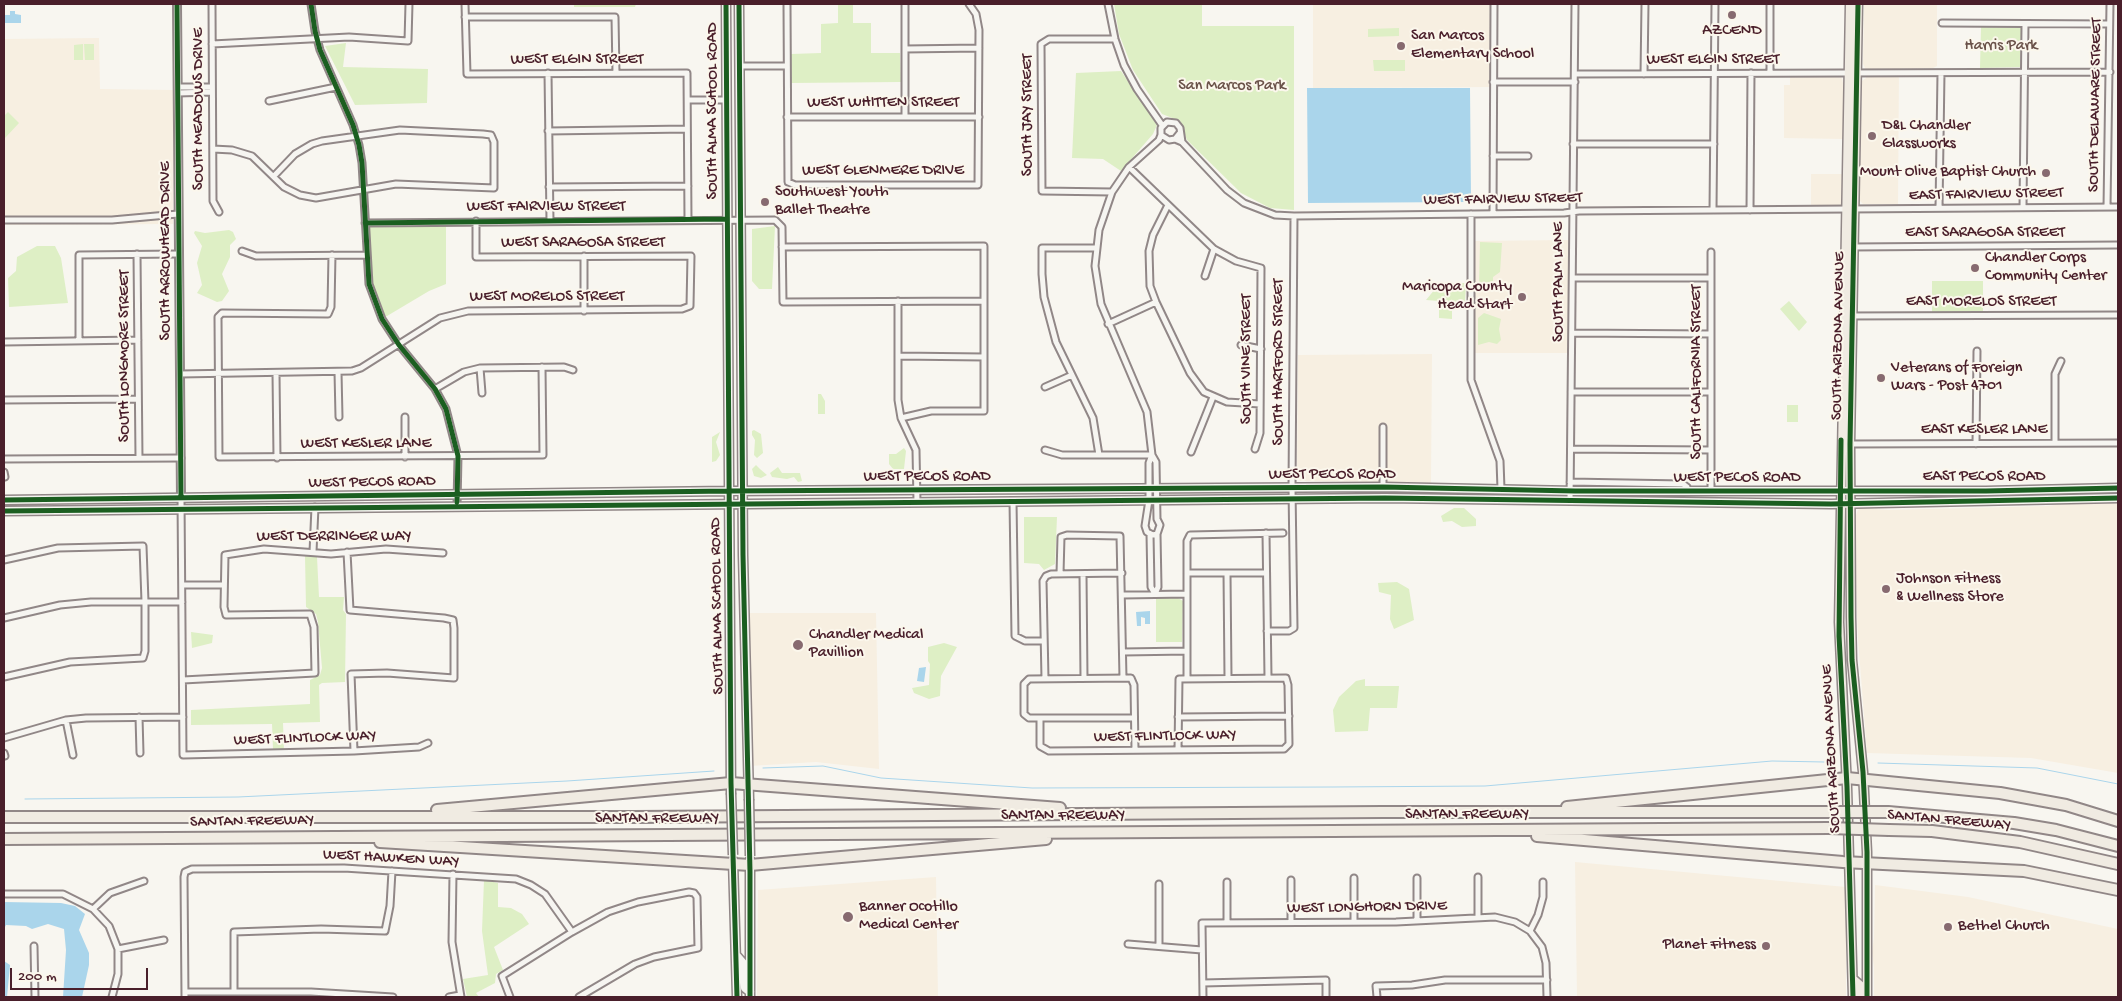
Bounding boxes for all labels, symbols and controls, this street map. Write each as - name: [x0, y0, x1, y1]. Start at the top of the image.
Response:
- marker: AZCEND: [1726, 9, 1738, 21]
- street label: SOUTH DELAWARE STREET: [2085, 18, 2107, 192]
- street label: SOUTH ALMA SCHOOL ROAD: [704, 22, 724, 200]
- place label: AZCEND: [1702, 22, 1762, 42]
- place label: San Marcos Elementary School: [1411, 27, 1534, 65]
- street label: SOUTH MEADOWS DRIVE: [190, 28, 210, 190]
- park label: Harris Park: [1964, 37, 2038, 57]
- marker: San Marcos Elementary School: [1395, 40, 1407, 52]
- street label: WEST ELGIN STREET: [511, 51, 643, 71]
- street label: WEST ELGIN STREET: [1647, 51, 1779, 71]
- street label: SOUTH JAY STREET: [1019, 54, 1039, 176]
- park label: San Marcos Park: [1178, 77, 1286, 97]
- street label: WEST WHITTEN STREET: [807, 94, 959, 114]
- place label: D&L Chandler Glassworks: [1882, 117, 1970, 155]
- marker: D&L Chandler Glassworks: [1866, 130, 1878, 142]
- street label: SOUTH ARROWHEAD DRIVE: [157, 161, 177, 341]
- street label: WEST GLENMERE DRIVE: [802, 162, 964, 182]
- place label: Mount Olive Baptist Church: [1860, 163, 2036, 183]
- marker: Mount Olive Baptist Church: [2040, 167, 2052, 179]
- place label: Southwest Youth Ballet Theatre: [775, 183, 889, 221]
- street label: EAST FAIRVIEW STREET: [1908, 184, 2064, 206]
- street label: WEST FAIRVIEW STREET: [1423, 189, 1583, 211]
- marker: Southwest Youth Ballet Theatre: [759, 196, 771, 208]
- street label: WEST FAIRVIEW STREET: [467, 198, 625, 218]
- street label: SOUTH PALM LANE: [1550, 222, 1570, 342]
- street label: EAST SARAGOSA STREET: [1905, 224, 2065, 244]
- street label: WEST SARAGOSA STREET: [501, 234, 665, 254]
- place label: Chandler Corps Community Center: [1985, 249, 2106, 287]
- street label: SOUTH ARIZONA AVENUE: [1828, 252, 1850, 420]
- marker: Chandler Corps Community Center: [1969, 262, 1981, 274]
- street label: SOUTH LONGMORE STREET: [116, 270, 136, 442]
- place label: Maricopa County Head Start: [1402, 278, 1512, 316]
- street label: SOUTH HARTFORD STREET: [1270, 279, 1290, 445]
- street label: SOUTH CALIFORNIA STREET: [1688, 285, 1708, 459]
- street label: WEST MORELOS STREET: [470, 288, 624, 308]
- marker: Maricopa County Head Start: [1516, 291, 1528, 303]
- street label: EAST MORELOS STREET: [1906, 293, 2056, 313]
- street label: SOUTH VINE STREET: [1238, 294, 1258, 424]
- place label: Veterans of Foreign Wars - Post 4701: [1891, 359, 2022, 397]
- marker: Veterans of Foreign Wars - Post 4701: [1875, 372, 1887, 384]
- street label: EAST KESLER LANE: [1921, 421, 2047, 441]
- street label: WEST KESLER LANE: [301, 435, 431, 455]
- street label: WEST PECOS ROAD: [1268, 466, 1396, 486]
- street label: WEST PECOS ROAD: [863, 468, 991, 488]
- street label: EAST PECOS ROAD: [1923, 468, 2045, 488]
- street label: WEST PECOS ROAD: [1673, 469, 1801, 489]
- street label: WEST PECOS ROAD: [308, 472, 436, 494]
- street label: SOUTH ALMA SCHOOL ROAD: [707, 517, 729, 695]
- street label: WEST DERRINGER WAY: [256, 528, 412, 548]
- place label: Johnson Fitness & Wellness Store: [1896, 570, 2004, 608]
- marker: Johnson Fitness & Wellness Store: [1880, 583, 1892, 595]
- place label: Chandler Medical Pavillion: [809, 626, 923, 664]
- marker: Chandler Medical Pavillion: [791, 638, 805, 652]
- street label: SOUTH ARIZONA AVENUE: [1818, 664, 1846, 834]
- street label: WEST FLINTLOCK WAY: [1094, 726, 1236, 748]
- street label: WEST FLINTLOCK WAY: [233, 727, 377, 751]
- street label: SANTAN FREEWAY: [1405, 806, 1529, 826]
- street label: SANTAN FREEWAY: [1886, 806, 2012, 836]
- street label: SANTAN FREEWAY: [1001, 807, 1125, 827]
- street label: SANTAN FREEWAY: [595, 810, 719, 830]
- street label: SANTAN FREEWAY: [190, 811, 314, 833]
- street label: WEST HAWKEN WAY: [322, 846, 460, 872]
- street label: WEST LONGHORN DRIVE: [1287, 897, 1447, 919]
- place label: Banner Ocotillo Medical Center: [859, 898, 958, 936]
- marker: Banner Ocotillo Medical Center: [841, 910, 855, 924]
- place label: Bethel Church: [1958, 917, 2050, 937]
- marker: Bethel Church: [1942, 921, 1954, 933]
- place label: Planet Fitness: [1663, 936, 1756, 956]
- marker: Planet Fitness: [1760, 940, 1772, 952]
- scale bar: [12, 958, 150, 990]
- text: 200 m: [18, 968, 57, 986]

